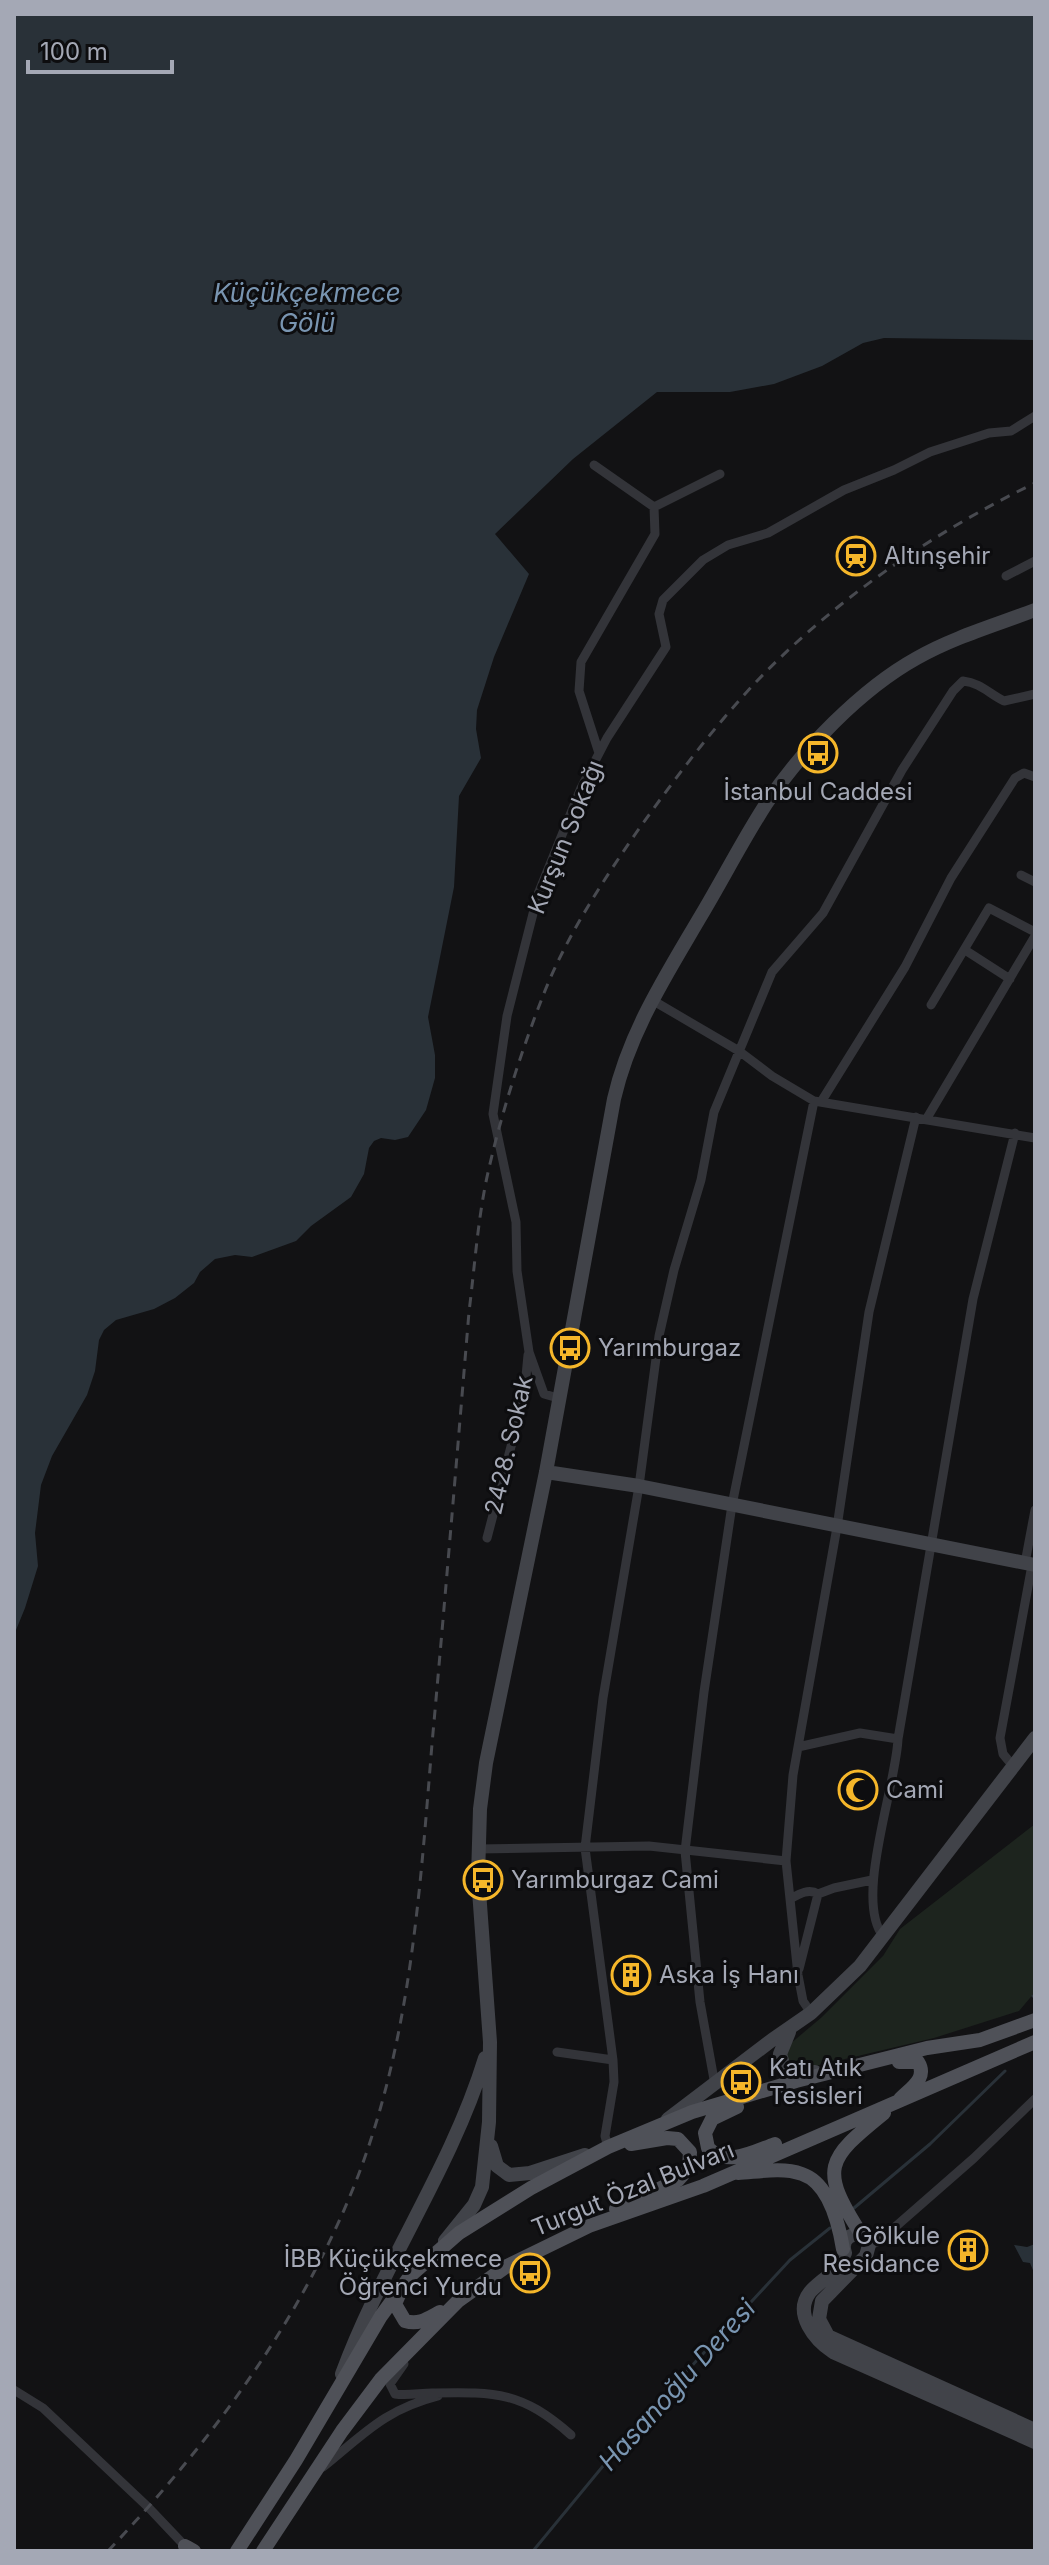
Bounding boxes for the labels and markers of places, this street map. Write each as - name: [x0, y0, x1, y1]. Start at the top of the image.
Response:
- station icon: Altınşehir: [835, 535, 877, 577]
- place label: Altınşehir: [884, 541, 990, 570]
- bus stop icon: İstanbul Caddesi: [797, 732, 839, 774]
- place label: İstanbul Caddesi: [723, 777, 913, 806]
- bus stop icon: Yarımburgaz: [549, 1327, 591, 1369]
- place label: Yarımburgaz: [598, 1333, 741, 1362]
- mosque icon: Cami: [837, 1769, 879, 1811]
- place label: Cami: [886, 1775, 944, 1804]
- bus stop icon: Yarımburgaz Cami: [462, 1859, 504, 1901]
- place label: Yarımburgaz Cami: [511, 1865, 719, 1894]
- building icon: Aska İş Hanı: [610, 1954, 652, 1996]
- place label: Aska İş Hanı: [659, 1960, 799, 1989]
- place label: Katı Atık Tesisleri: [769, 2053, 863, 2110]
- bus stop icon: Katı Atık Tesisleri: [720, 2061, 762, 2103]
- place label: Gölkule Residance: [822, 2221, 940, 2278]
- building icon: Gölkule Residance: [947, 2229, 989, 2271]
- place label: İBB Küçükçekmece Öğrenci Yurdu: [284, 2244, 502, 2301]
- bus stop icon: İBB Küçükçekmece Öğrenci Yurdu: [509, 2252, 551, 2294]

